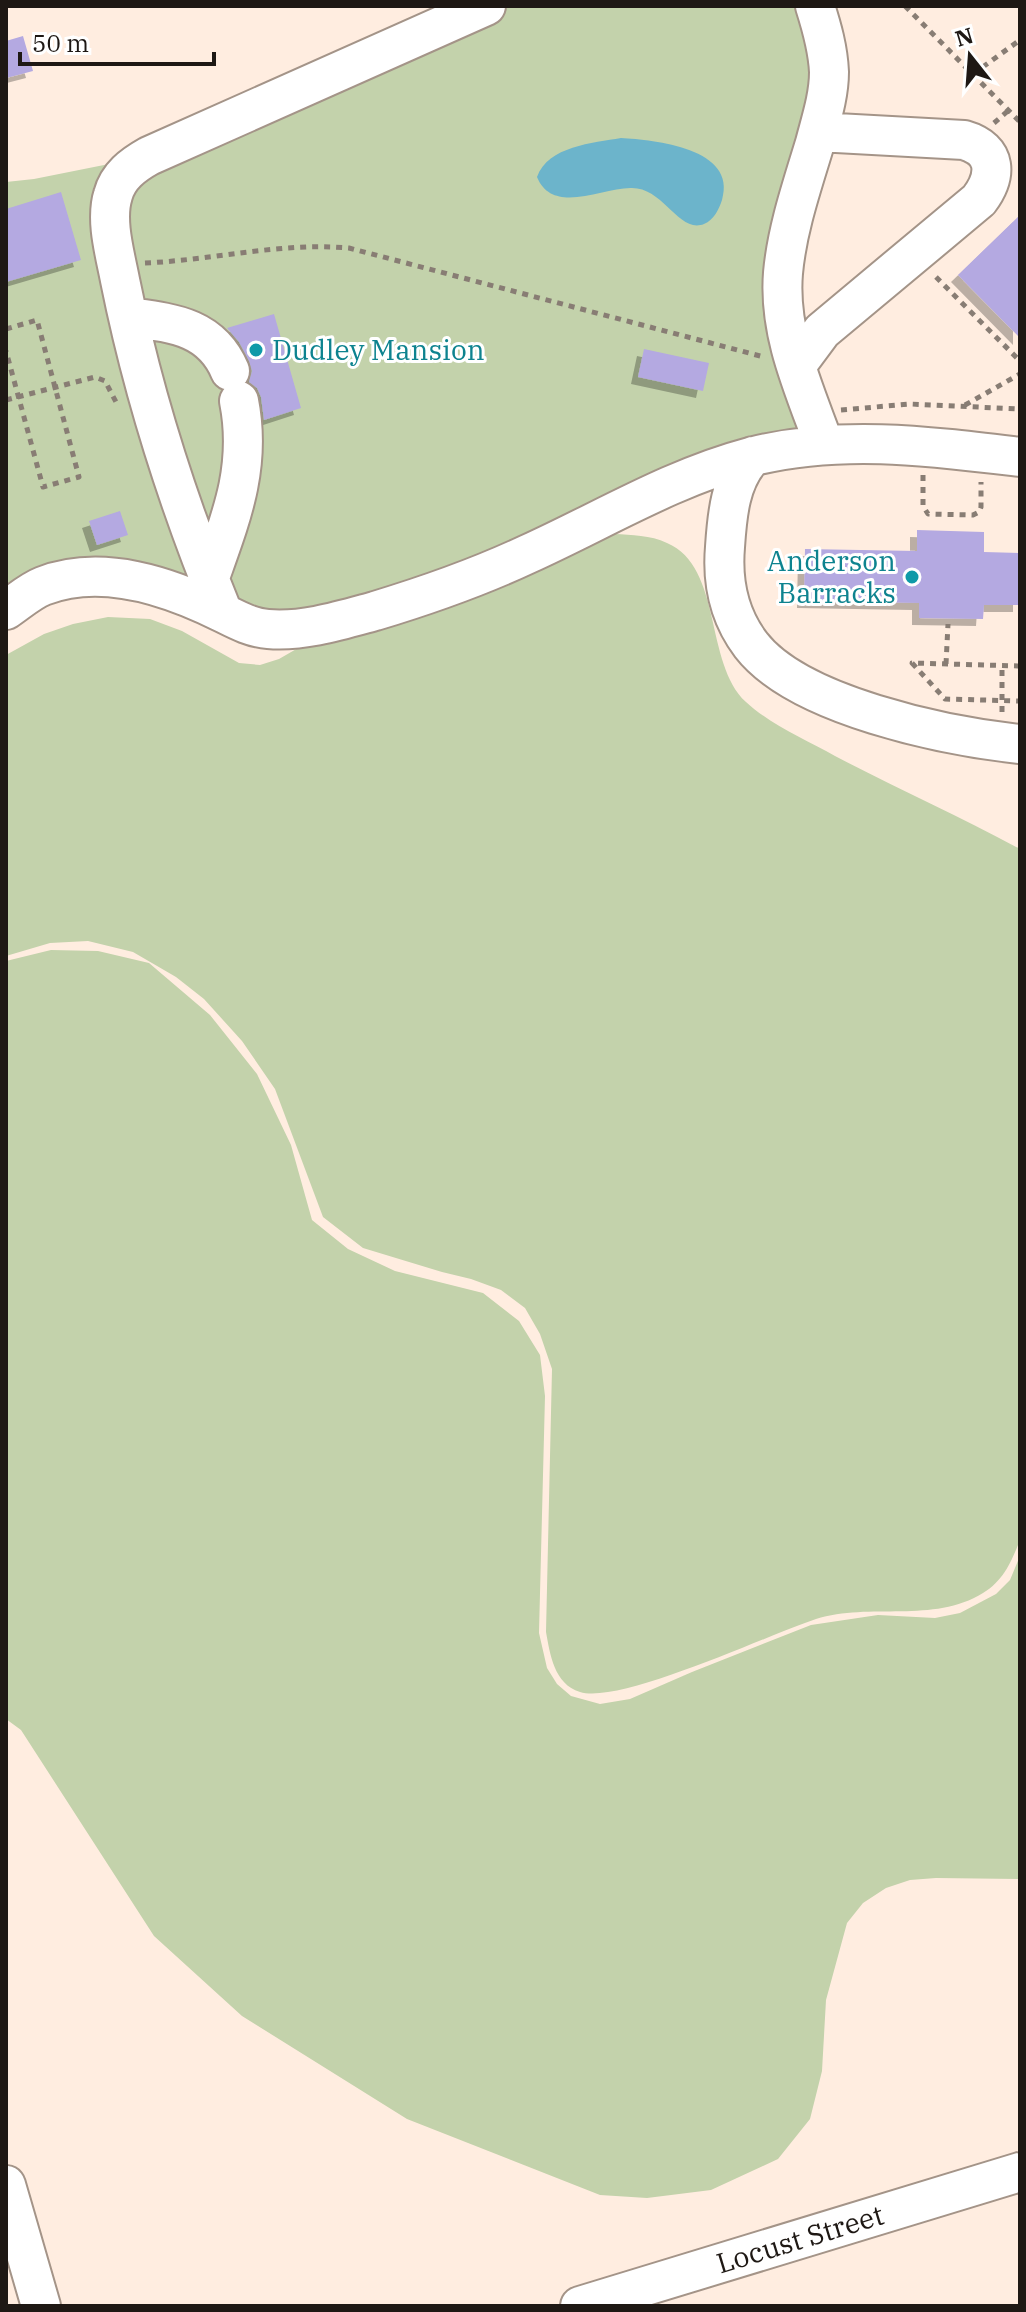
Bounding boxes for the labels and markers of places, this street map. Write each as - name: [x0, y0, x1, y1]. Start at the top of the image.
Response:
- place label: Dudley Mansion: [272, 331, 485, 368]
- marker: Dudley Mansion: [247, 341, 265, 359]
- place label: Anderson Barracks: [767, 542, 896, 611]
- marker: Anderson Barracks: [903, 568, 921, 586]

